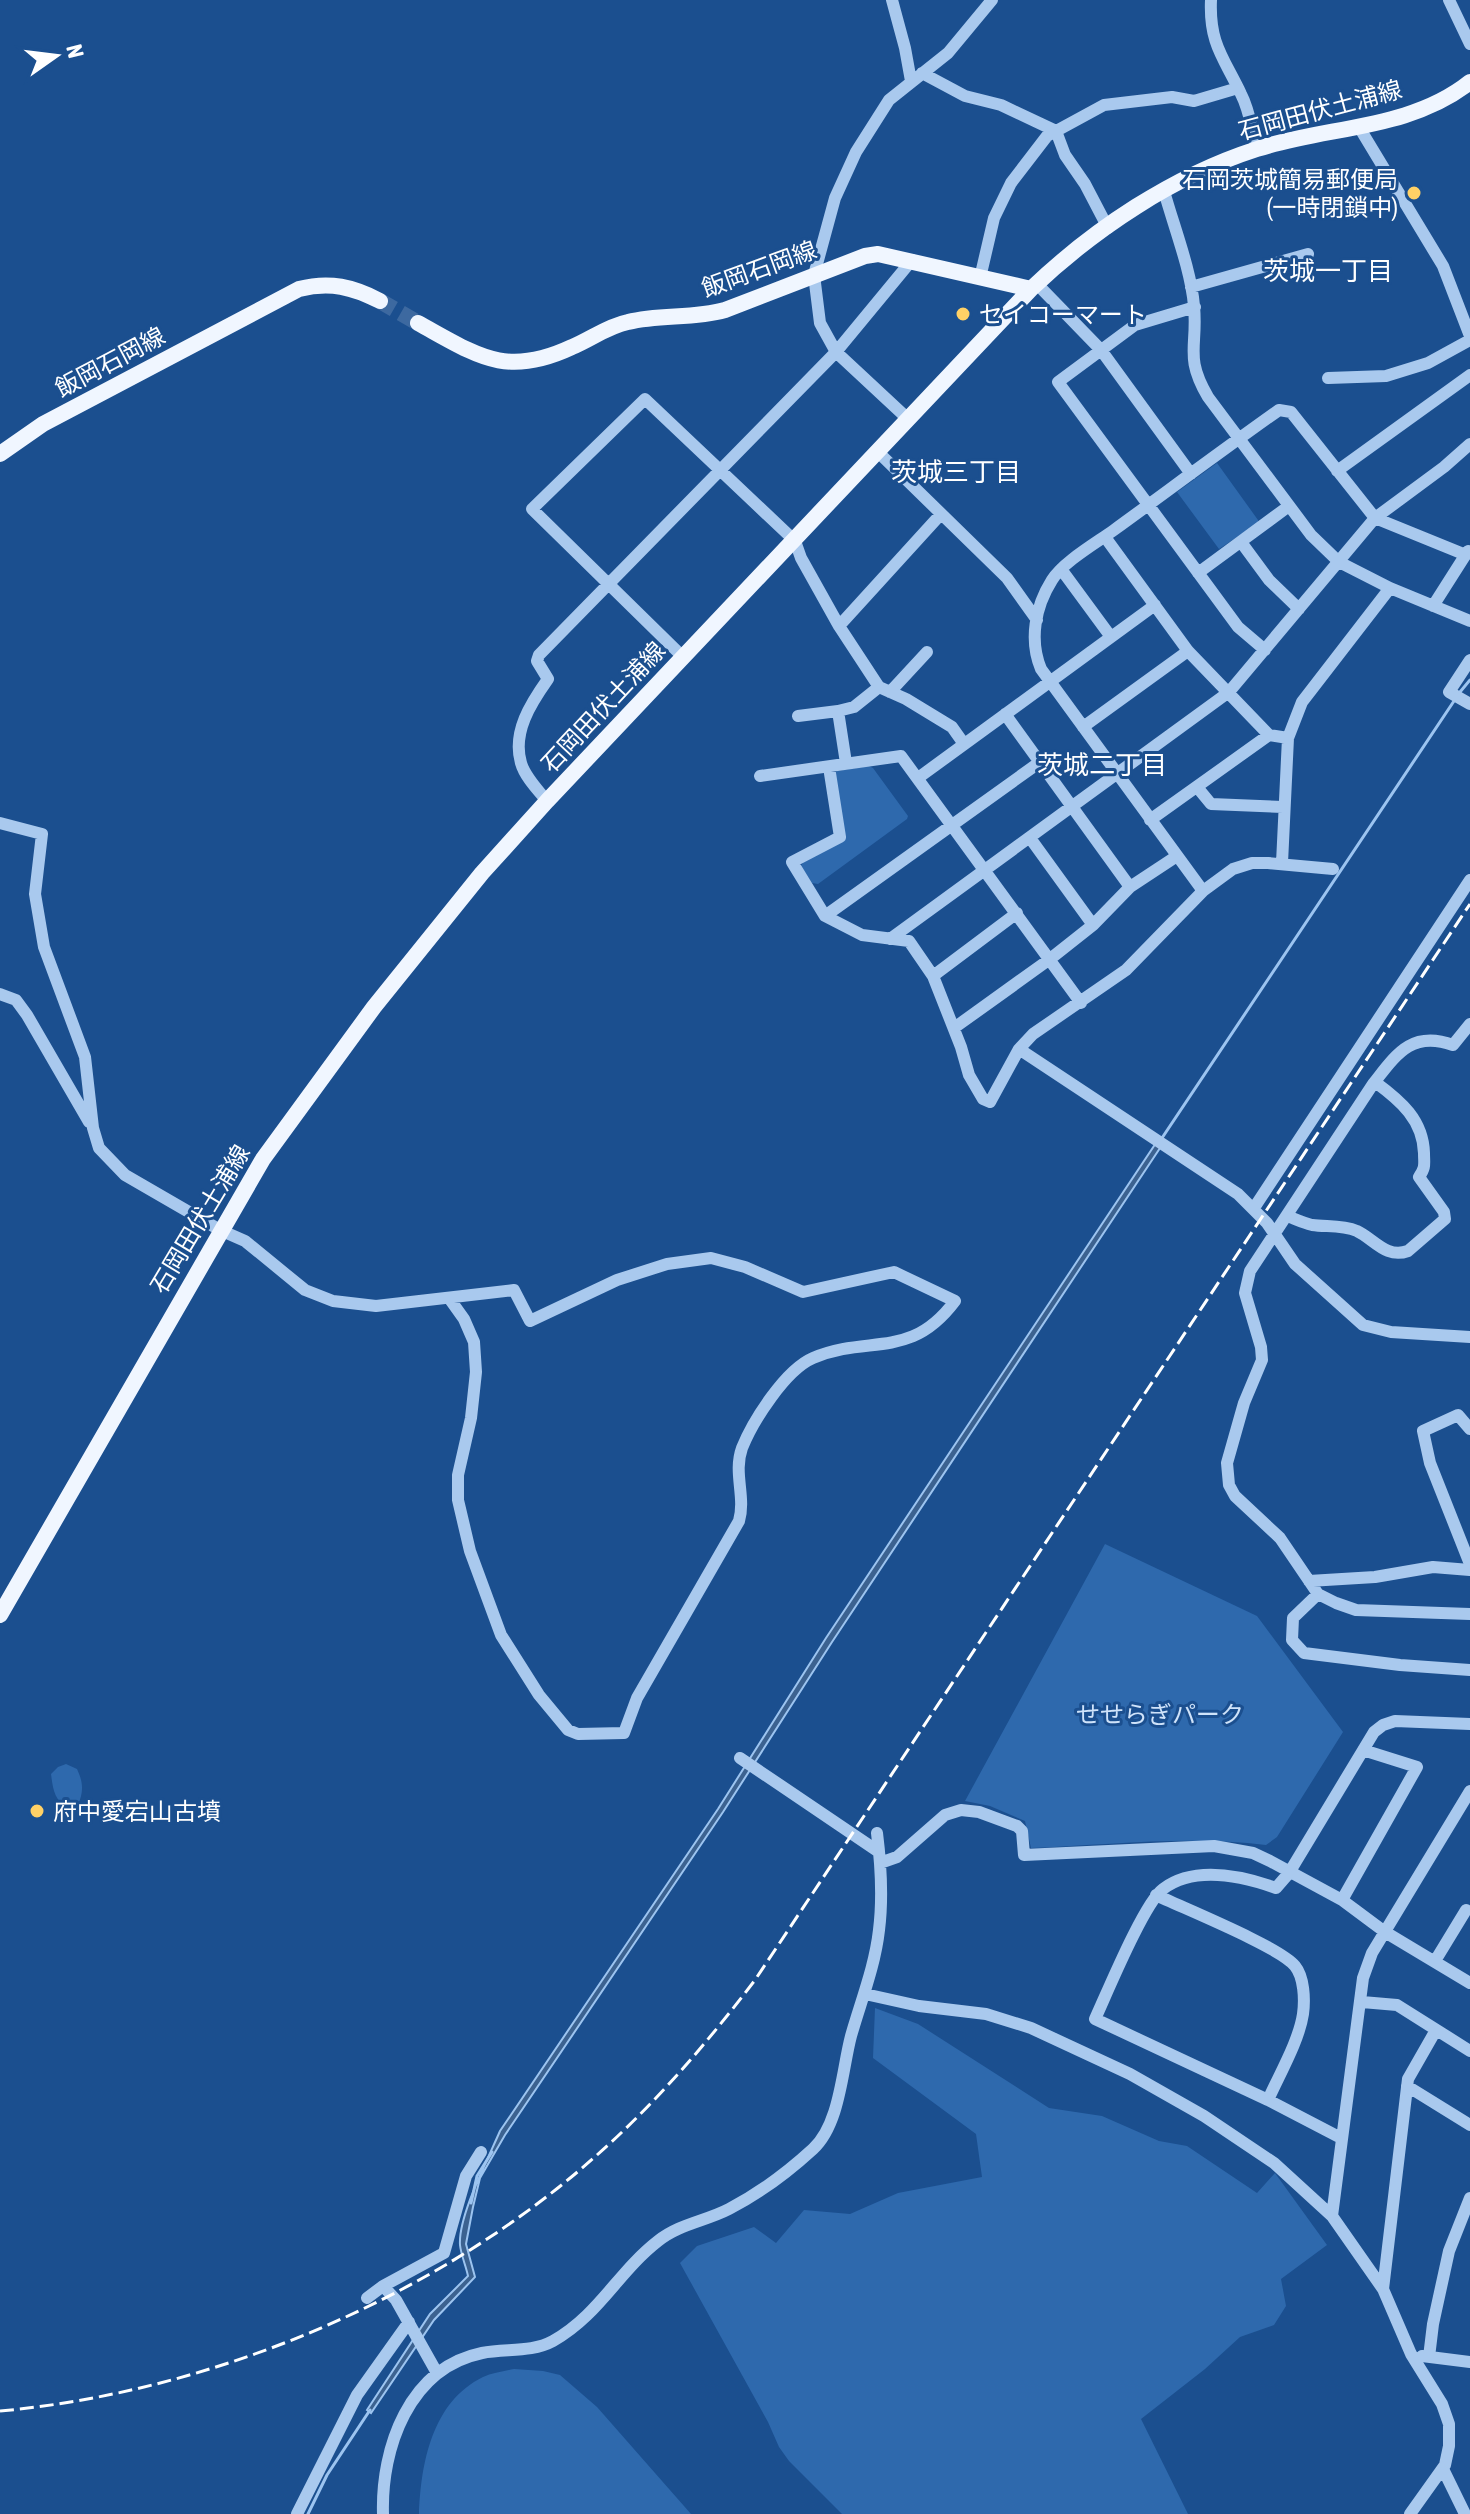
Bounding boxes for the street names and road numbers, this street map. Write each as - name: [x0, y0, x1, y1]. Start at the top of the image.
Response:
- street label: 石岡田伏土浦線: [1235, 75, 1405, 145]
- street label: 飯岡石岡線: [698, 236, 820, 302]
- street label: 飯岡石岡線: [51, 322, 169, 402]
- street label: 石岡田伏土浦線: [536, 636, 670, 778]
- street label: 石岡田伏土浦線: [145, 1140, 255, 1298]

